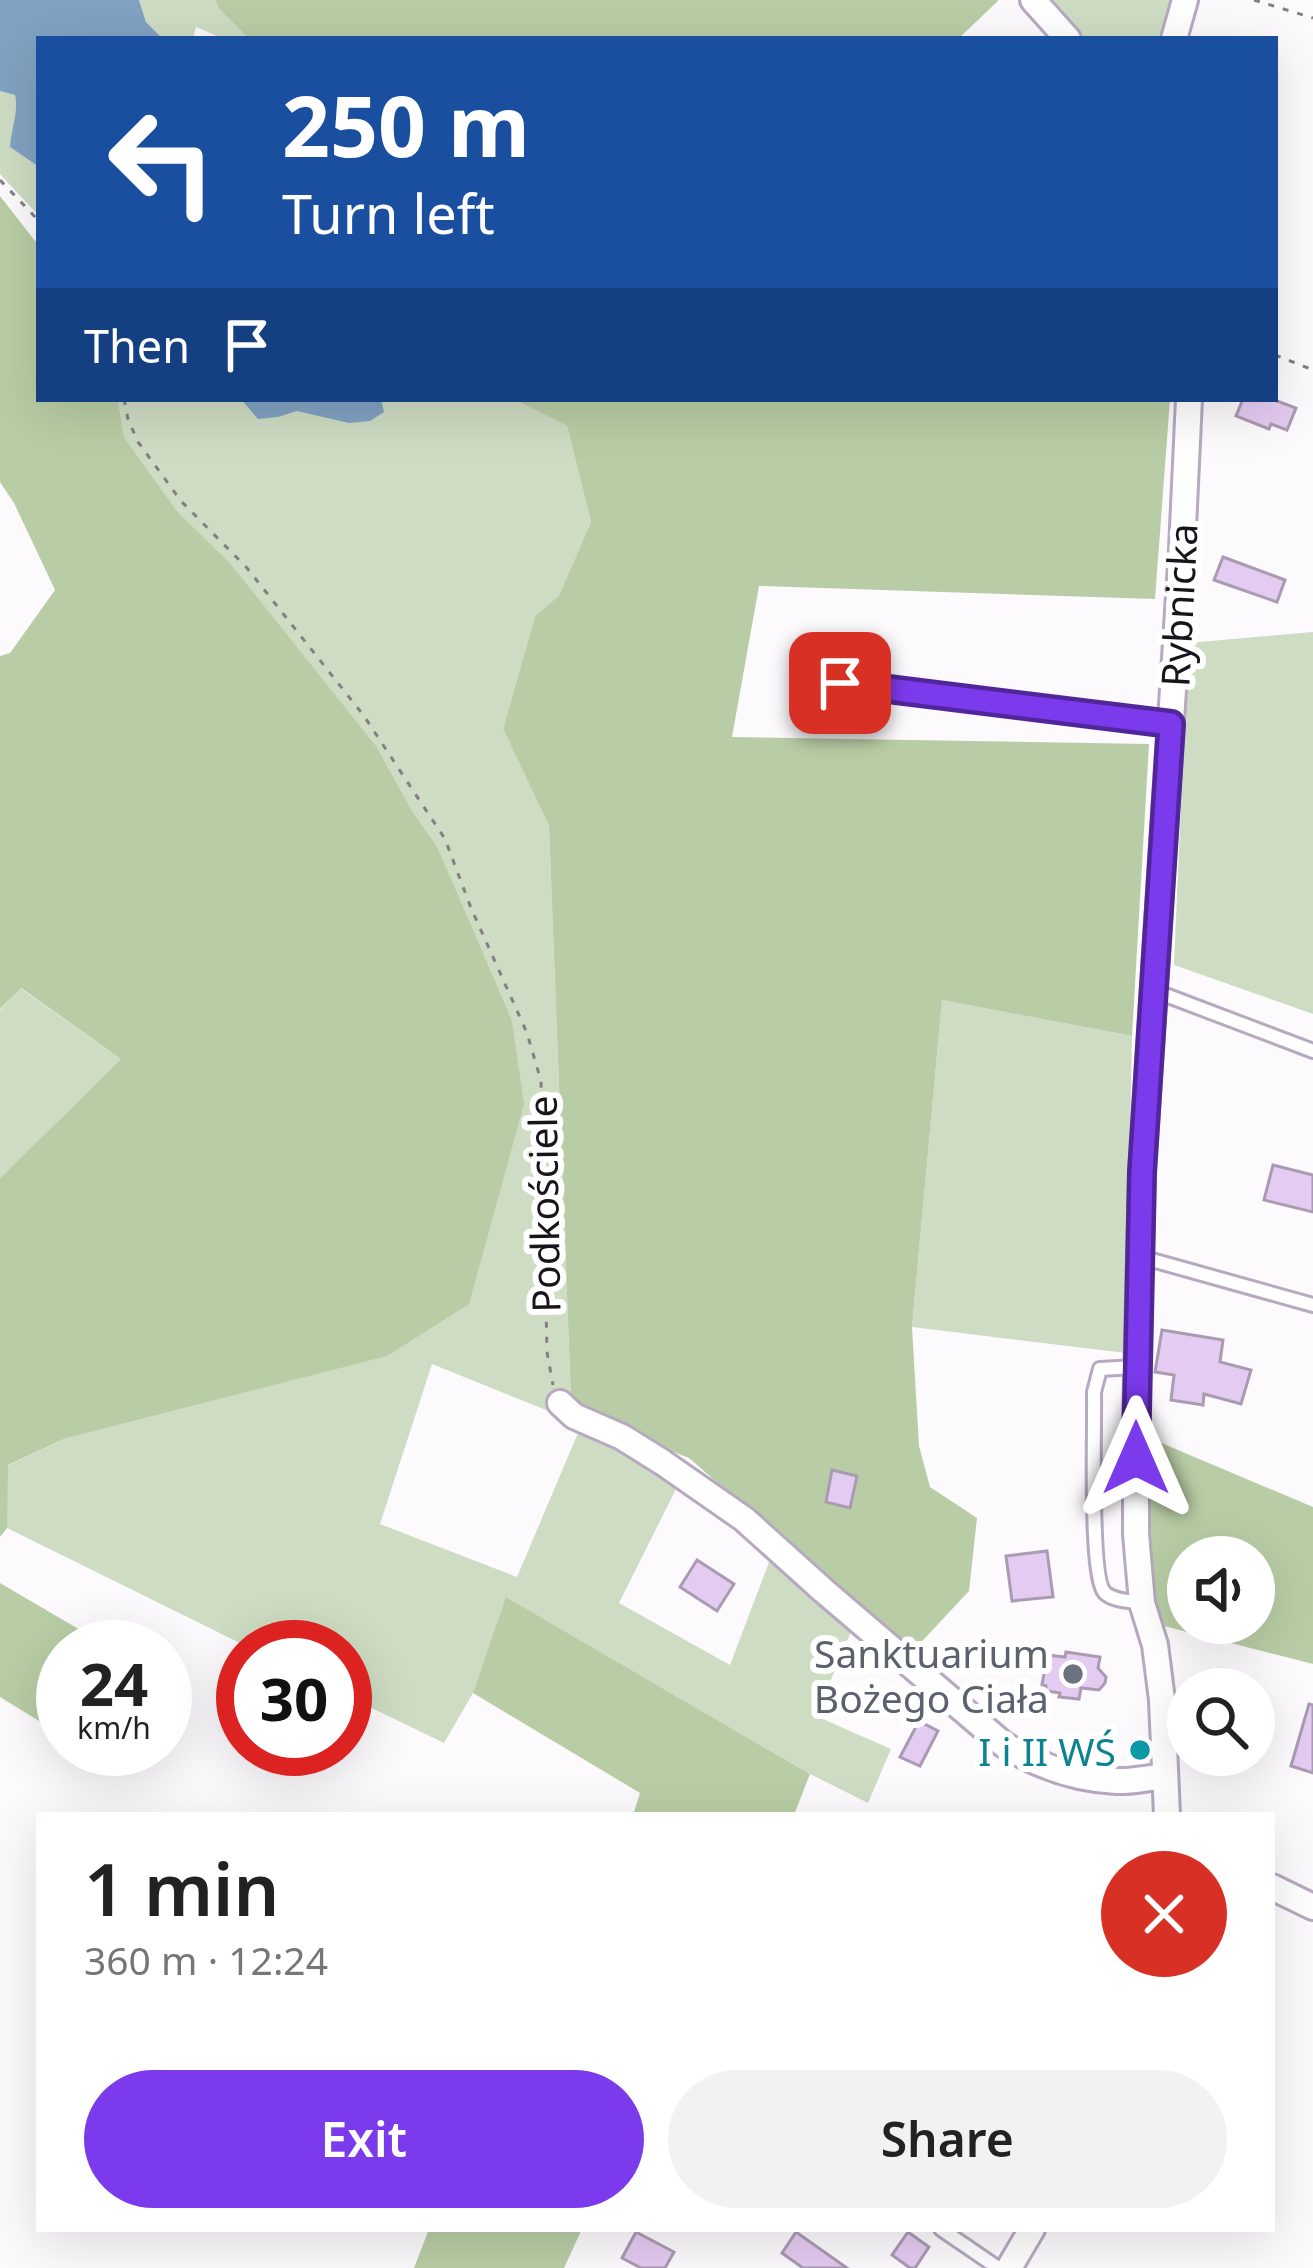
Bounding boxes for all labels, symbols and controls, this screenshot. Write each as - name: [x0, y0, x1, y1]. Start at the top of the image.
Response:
- text: 250 m: [282, 67, 530, 182]
- icon: left: [84, 84, 240, 240]
- text: Turn left: [282, 176, 495, 250]
- icon: arrive: [214, 312, 280, 378]
- text: Then: [84, 315, 190, 376]
- street label: Rybnicka: [1147, 522, 1209, 688]
- pin: [789, 632, 891, 734]
- icon: arrive: [807, 650, 873, 716]
- street label: Podkościele: [515, 1095, 571, 1313]
- position arrow: [1073, 1395, 1199, 1521]
- map controls: [1167, 1536, 1275, 1776]
- button: sound: [1167, 1536, 1275, 1644]
- speed limit sign: 30: [216, 1620, 372, 1776]
- place label: Sanktuarium Bożego Ciała: [814, 1626, 1049, 1724]
- text: 24: [80, 1642, 148, 1724]
- marker: Sanktuarium Bożego Ciała: [1060, 1661, 1086, 1687]
- button: search: [1167, 1668, 1275, 1776]
- text: km/h: [77, 1707, 151, 1748]
- place label: I i II WŚ: [978, 1724, 1116, 1777]
- marker: I i II WŚ: [1127, 1737, 1153, 1763]
- text: 1 min: [84, 1839, 279, 1937]
- button: close: [1101, 1851, 1227, 1977]
- text: 360 m · 12:24: [84, 1933, 328, 1986]
- button: Exit: [84, 2070, 644, 2208]
- button: Share: [668, 2070, 1227, 2208]

